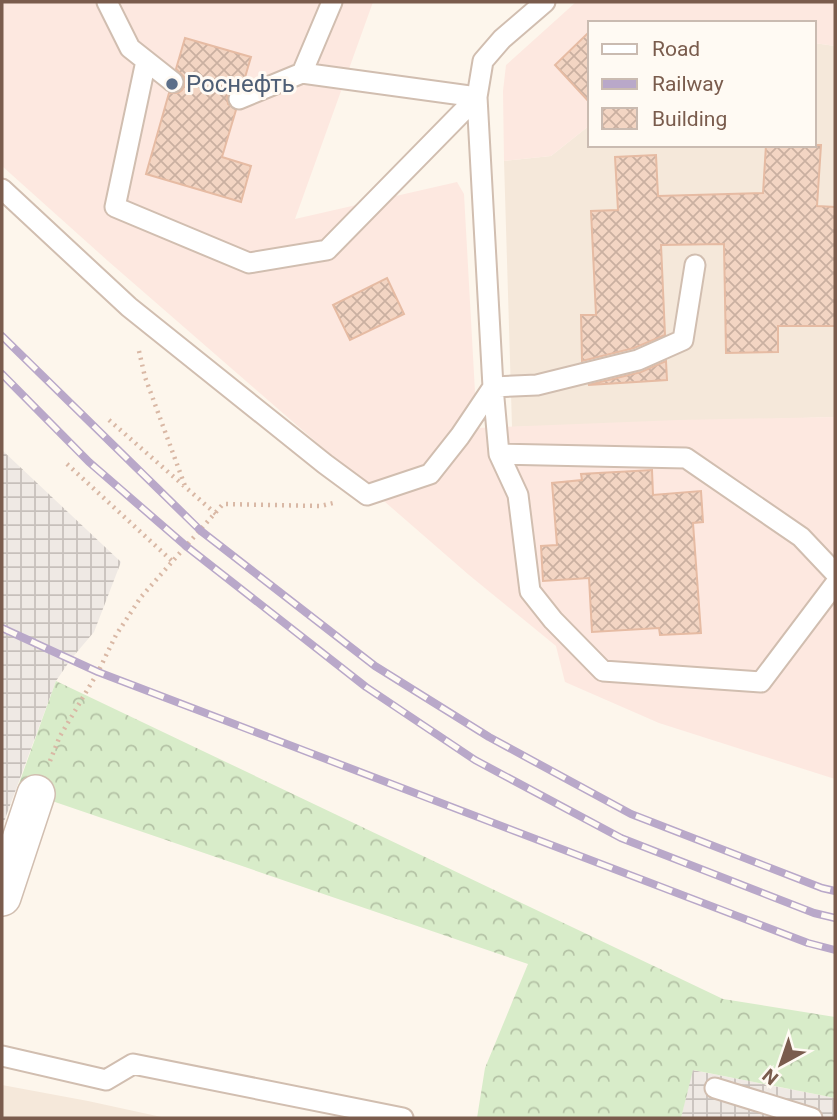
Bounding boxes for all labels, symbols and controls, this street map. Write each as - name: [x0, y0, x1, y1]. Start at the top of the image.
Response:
- legend: [588, 21, 816, 147]
- text: Road: [652, 37, 700, 61]
- place label: Роснефть: [186, 70, 295, 98]
- text: Railway: [652, 72, 724, 96]
- marker: Роснефть: [164, 76, 180, 92]
- text: Building: [652, 107, 727, 131]
- north arrow: [746, 1029, 816, 1099]
- text: N: [758, 1064, 783, 1090]

